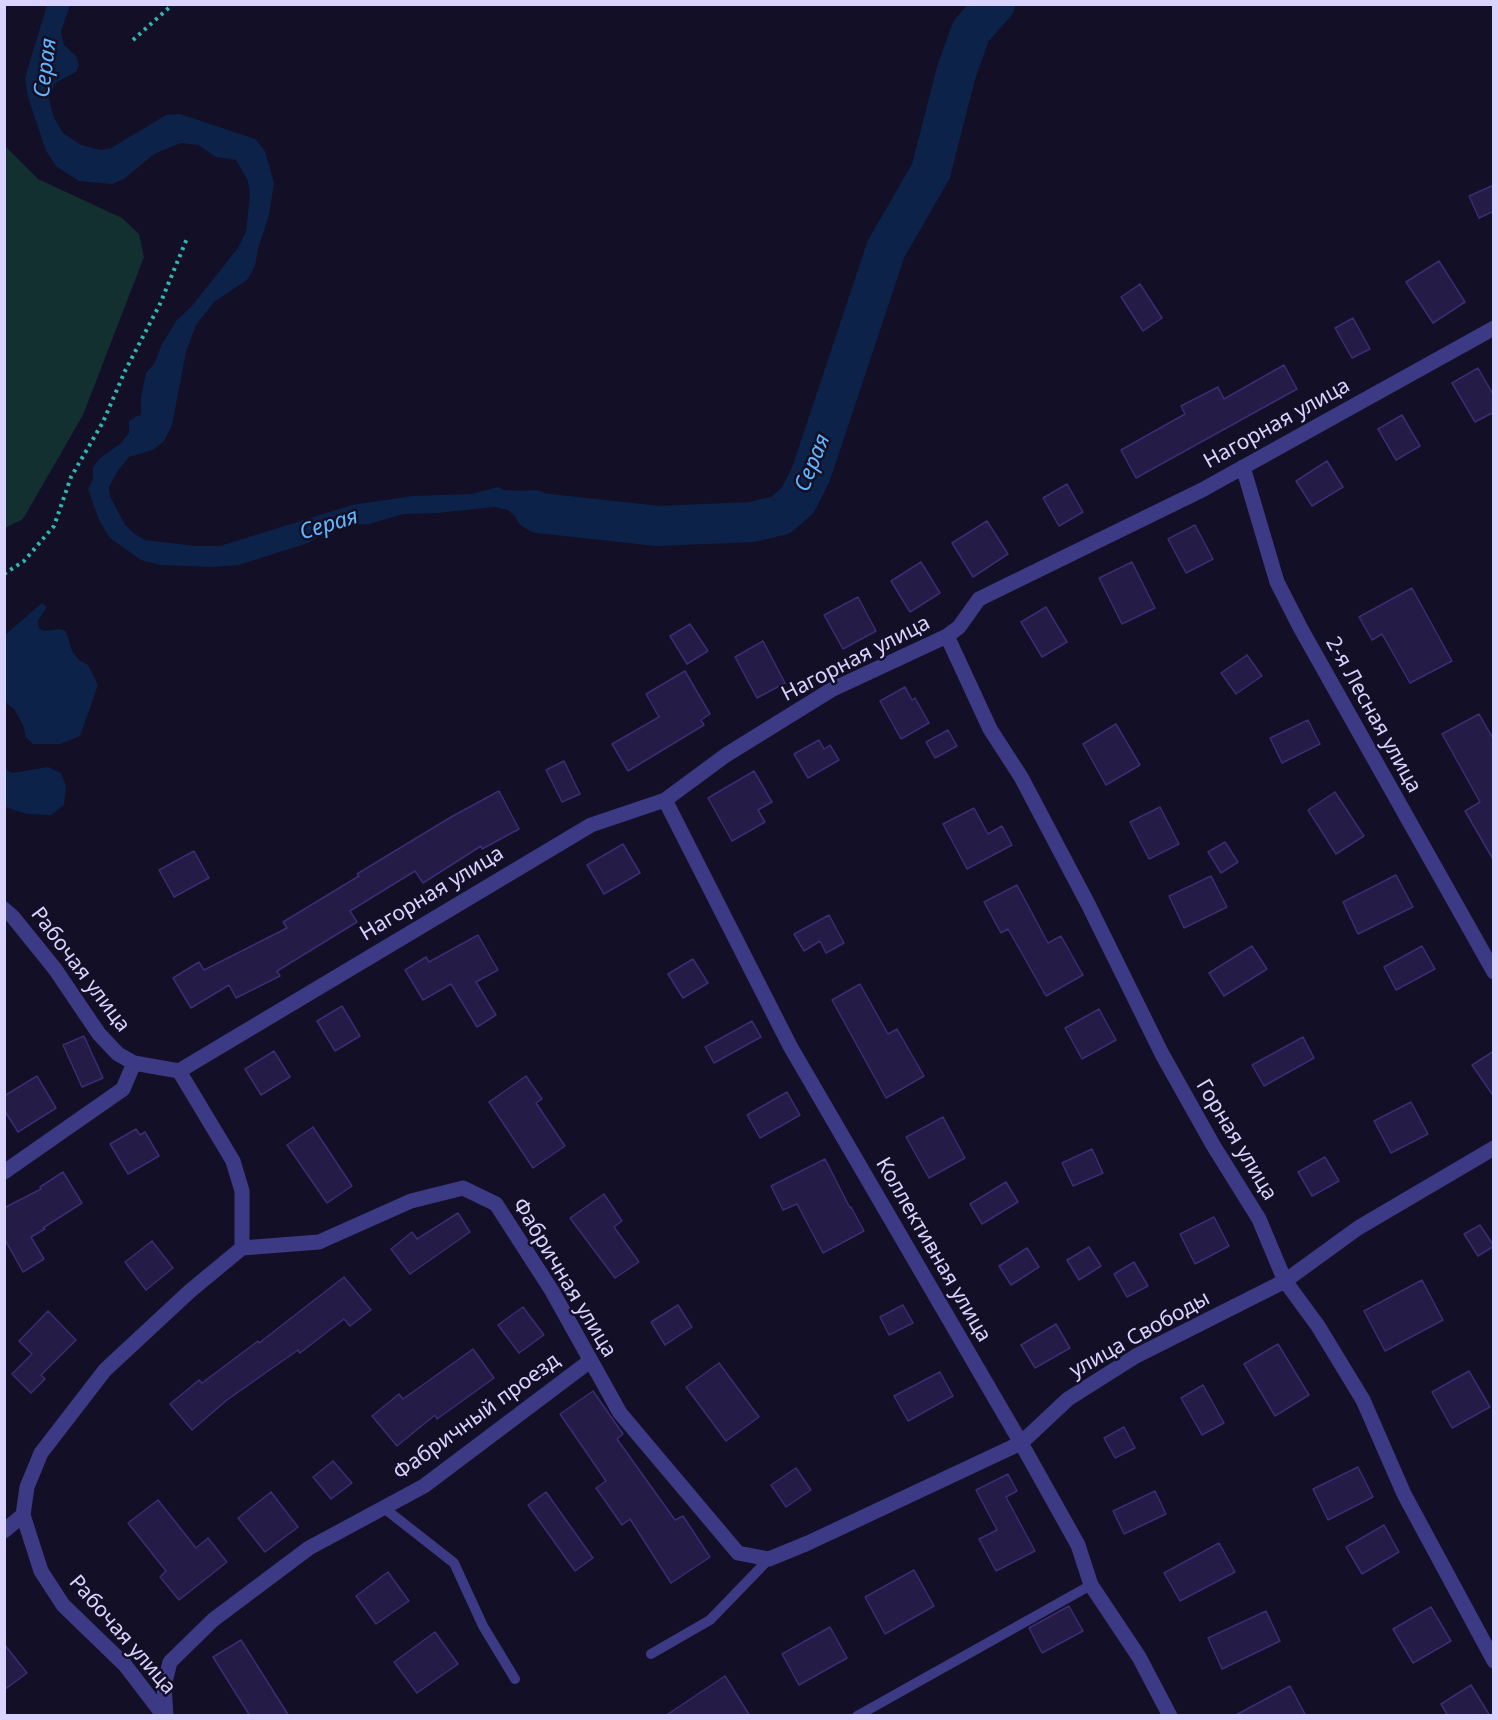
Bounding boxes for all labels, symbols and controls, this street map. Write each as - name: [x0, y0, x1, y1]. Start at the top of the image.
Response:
- water label: Серая: [29, 37, 63, 99]
- street label: Нагорная улица: [1200, 373, 1354, 475]
- water label: Серая: [790, 430, 836, 496]
- water label: Серая: [297, 504, 361, 546]
- street label: Нагорная улица: [778, 611, 934, 707]
- street label: 2-я Лесная улица: [1320, 633, 1426, 797]
- street label: Нагорная улица: [356, 841, 508, 947]
- street label: Рабочая улица: [25, 903, 135, 1037]
- street label: Горная улица: [1190, 1075, 1282, 1205]
- street label: Коллективная улица: [870, 1153, 996, 1347]
- street label: Фабричная улица: [507, 1194, 621, 1362]
- street label: улица Свободы: [1066, 1286, 1214, 1384]
- street label: Фабричный проезд: [389, 1348, 565, 1486]
- street label: Рабочая улица: [63, 1570, 181, 1700]

